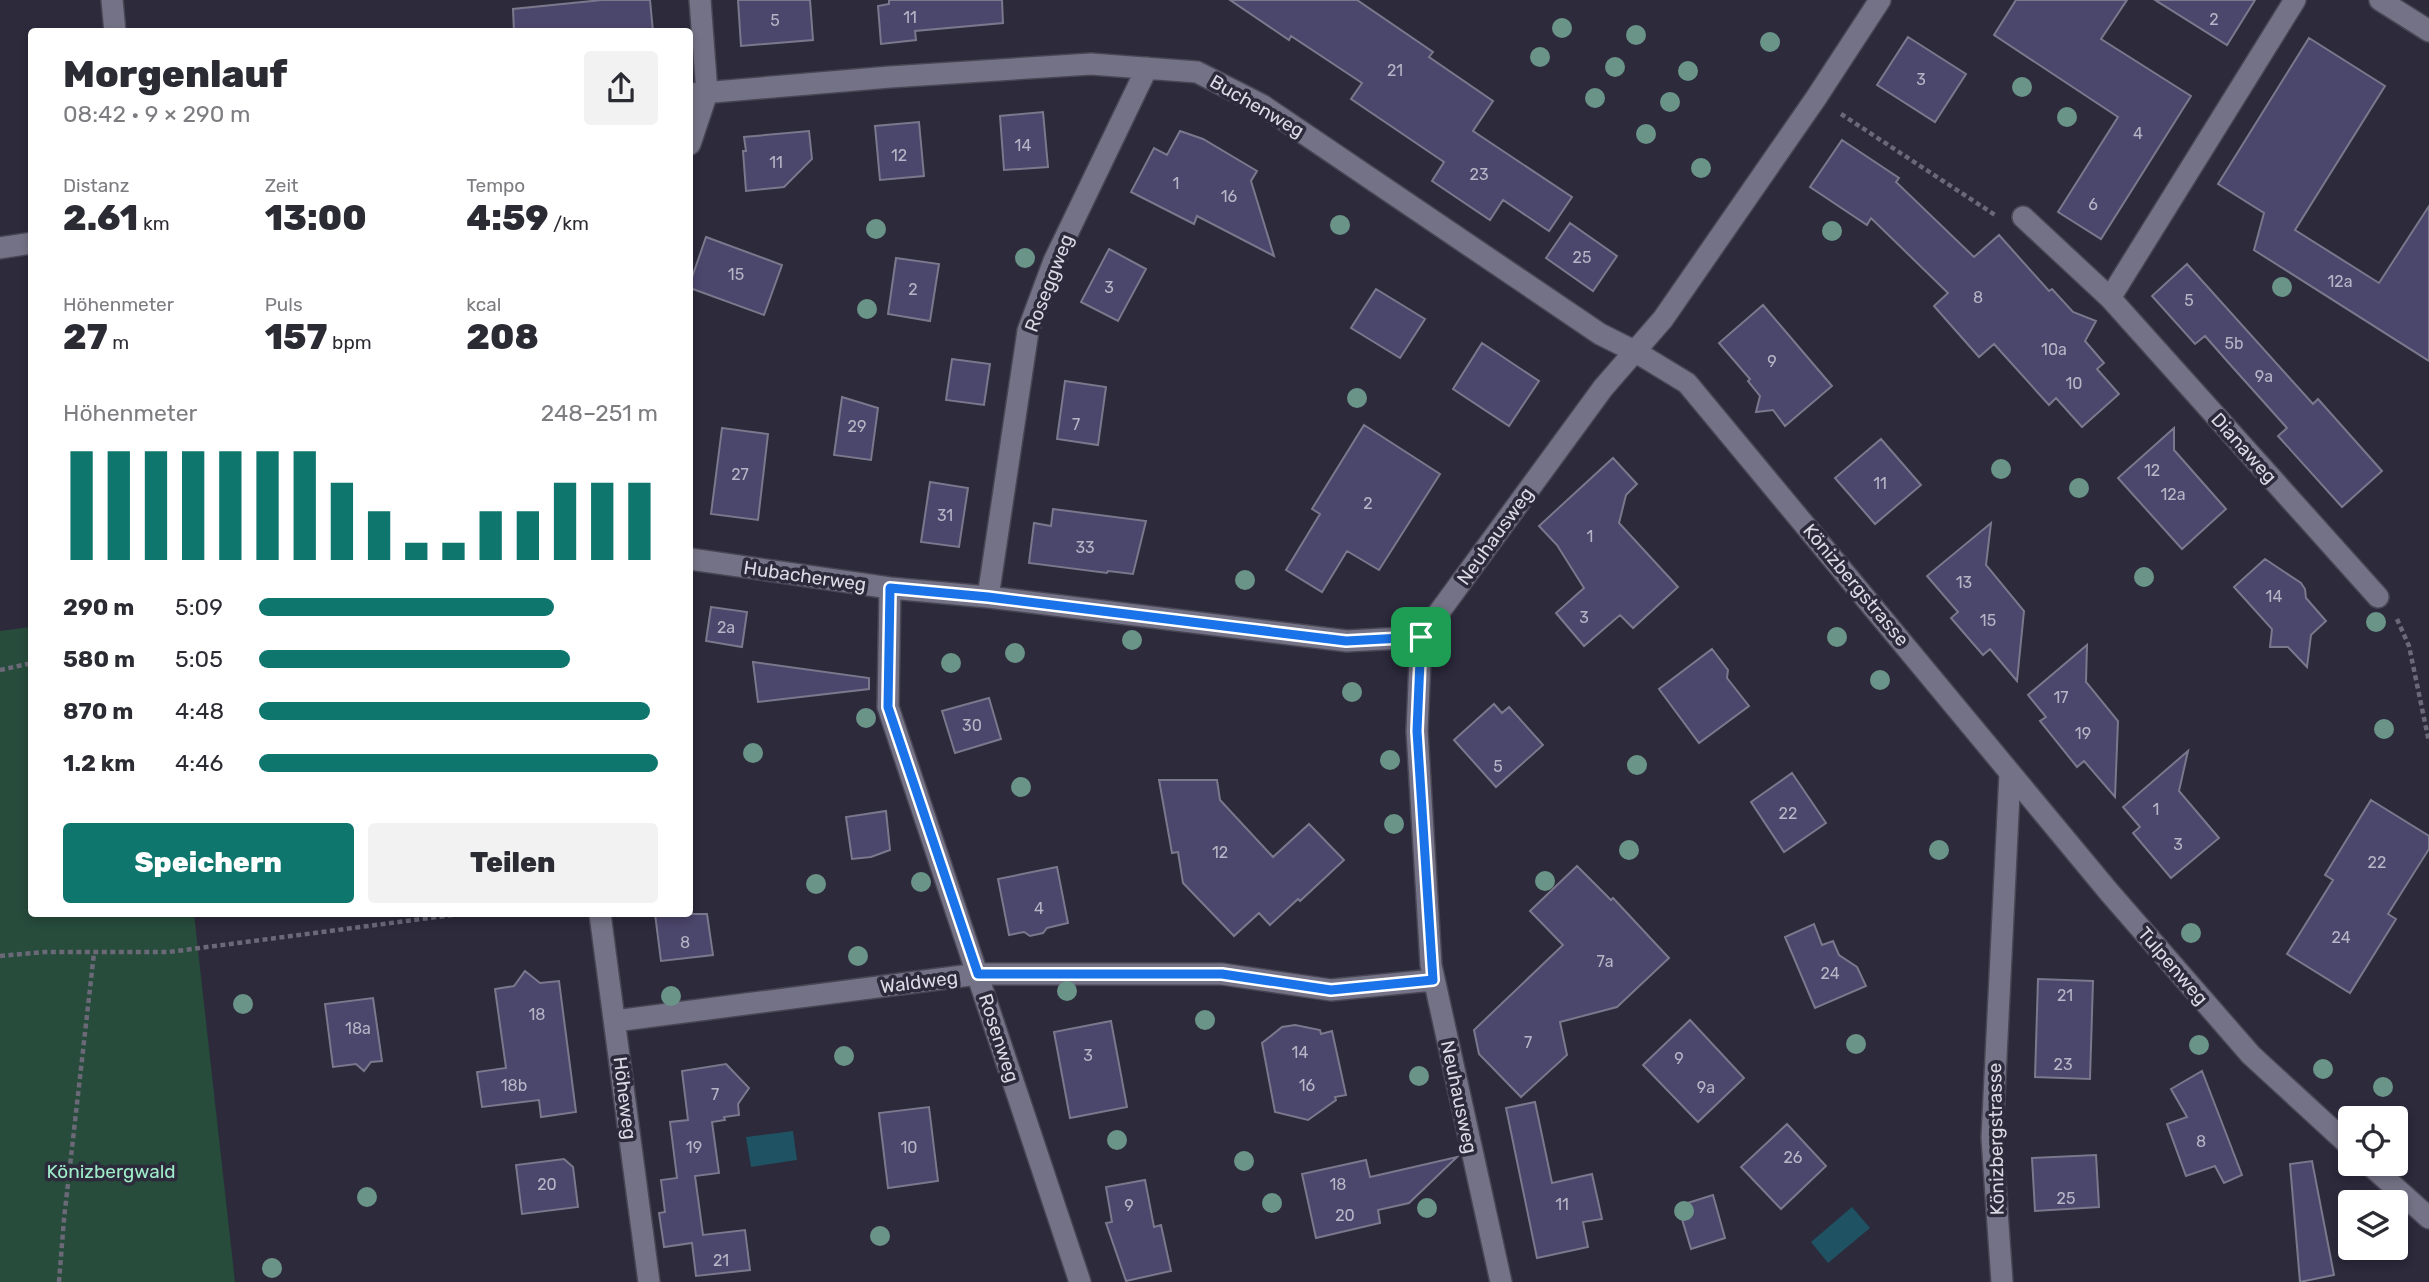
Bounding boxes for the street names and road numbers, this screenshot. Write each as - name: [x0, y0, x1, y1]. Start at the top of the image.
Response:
- street label: Buchenweg: [1206, 70, 1308, 142]
- street label: Roseggweg: [1020, 231, 1078, 335]
- street label: Dianaweg: [2206, 408, 2282, 488]
- street label: Neuhausweg: [1452, 483, 1538, 589]
- street label: Könizbergstrasse: [1798, 519, 1914, 651]
- street label: Hubacherweg: [742, 556, 868, 596]
- street label: Tulpenweg: [2133, 922, 2213, 1010]
- street label: Waldweg: [879, 966, 959, 998]
- street label: Rosenweg: [974, 991, 1024, 1085]
- street label: Neuhausweg: [1436, 1038, 1482, 1156]
- street label: Höheweg: [609, 1055, 641, 1141]
- street label: Könizbergstrasse: [1983, 1063, 2009, 1215]

